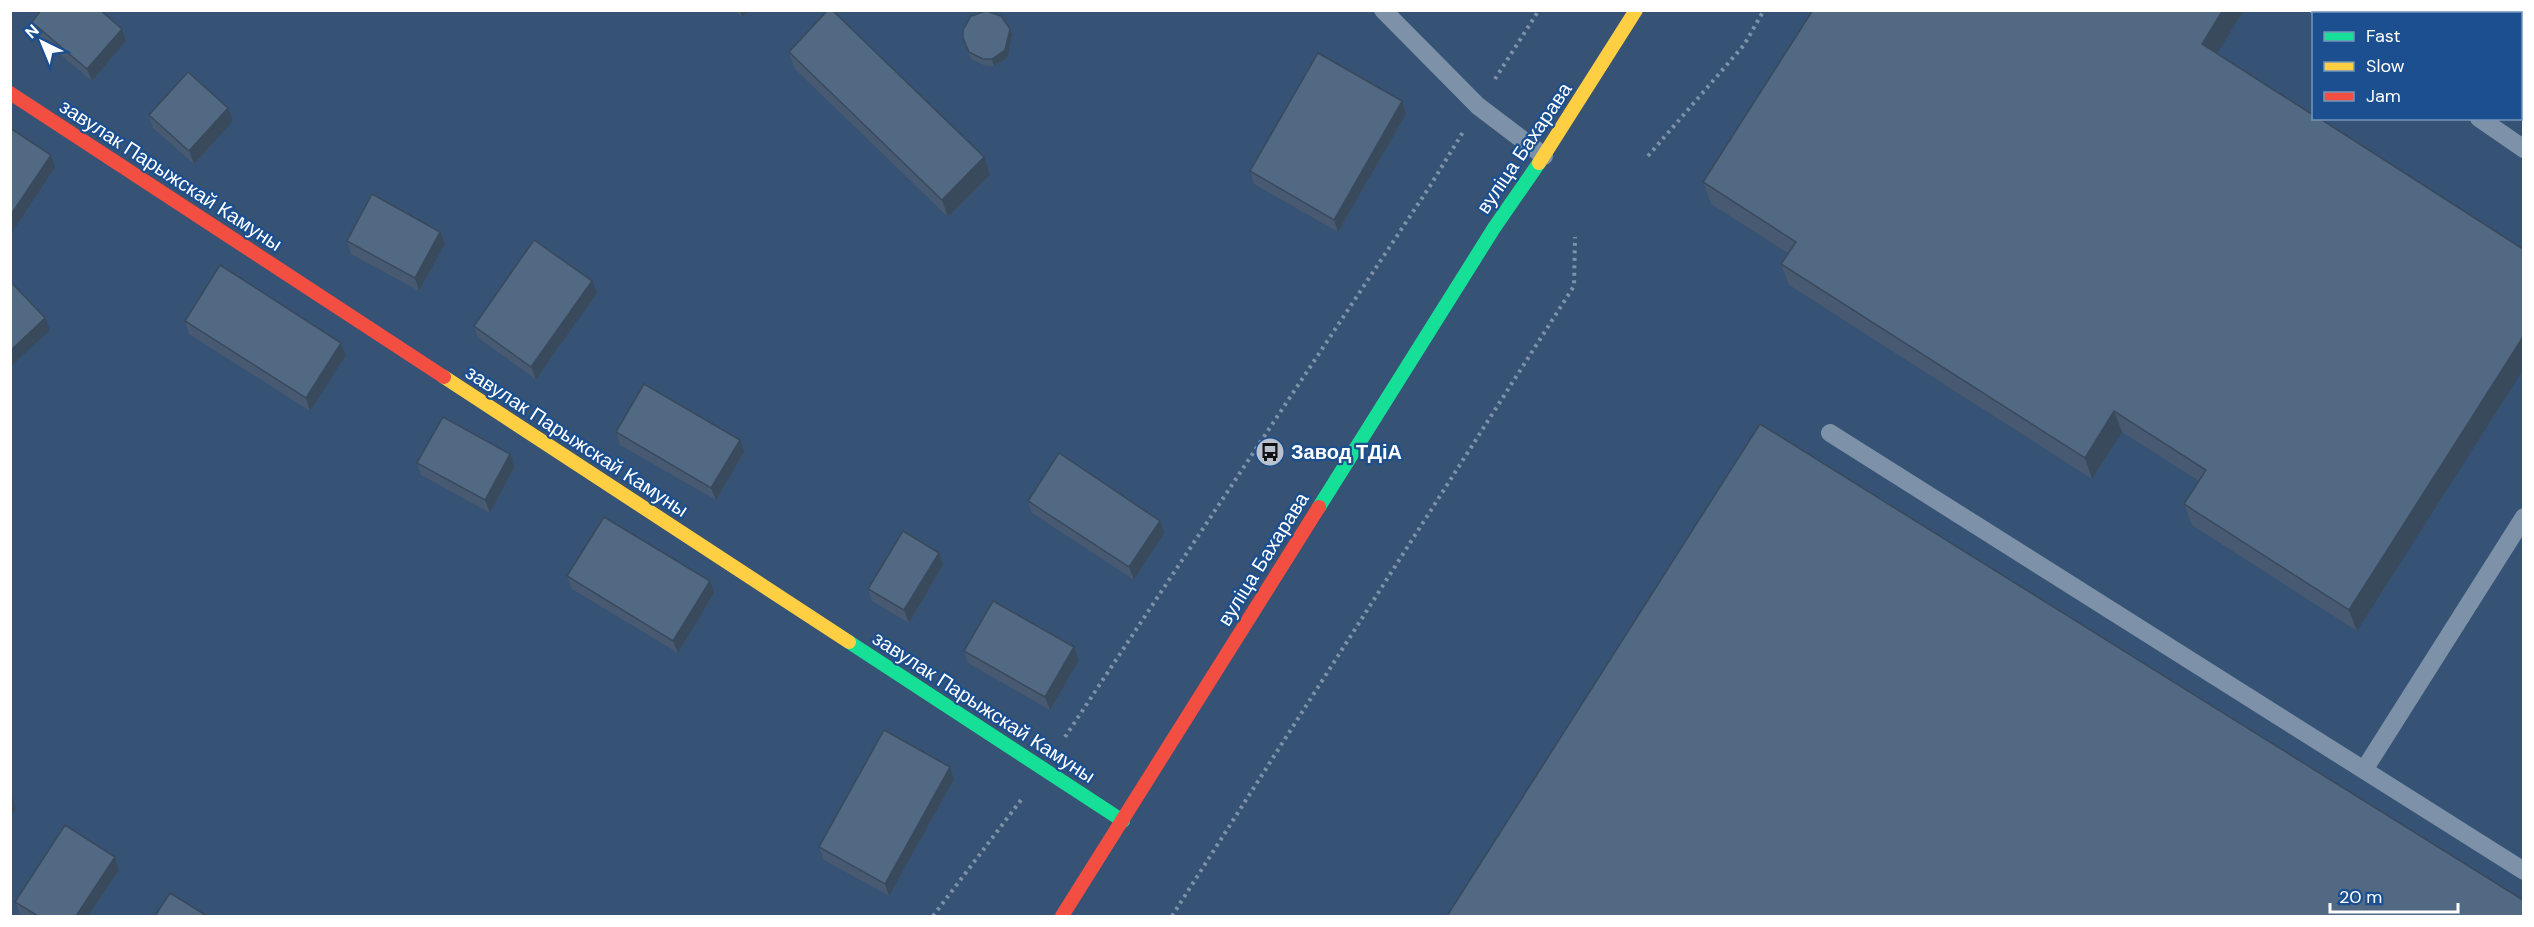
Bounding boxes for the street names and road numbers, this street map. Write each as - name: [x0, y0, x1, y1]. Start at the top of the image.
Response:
- street label: вуліца Бахарава: [1471, 77, 1578, 219]
- street label: завулак Парыжскай Камуны: [55, 93, 287, 257]
- street label: завулак Парыжскай Камуны: [461, 359, 693, 523]
- street label: вуліца Бахарава: [1212, 487, 1315, 631]
- street label: завулак Парыжскай Камуны: [868, 625, 1100, 789]

